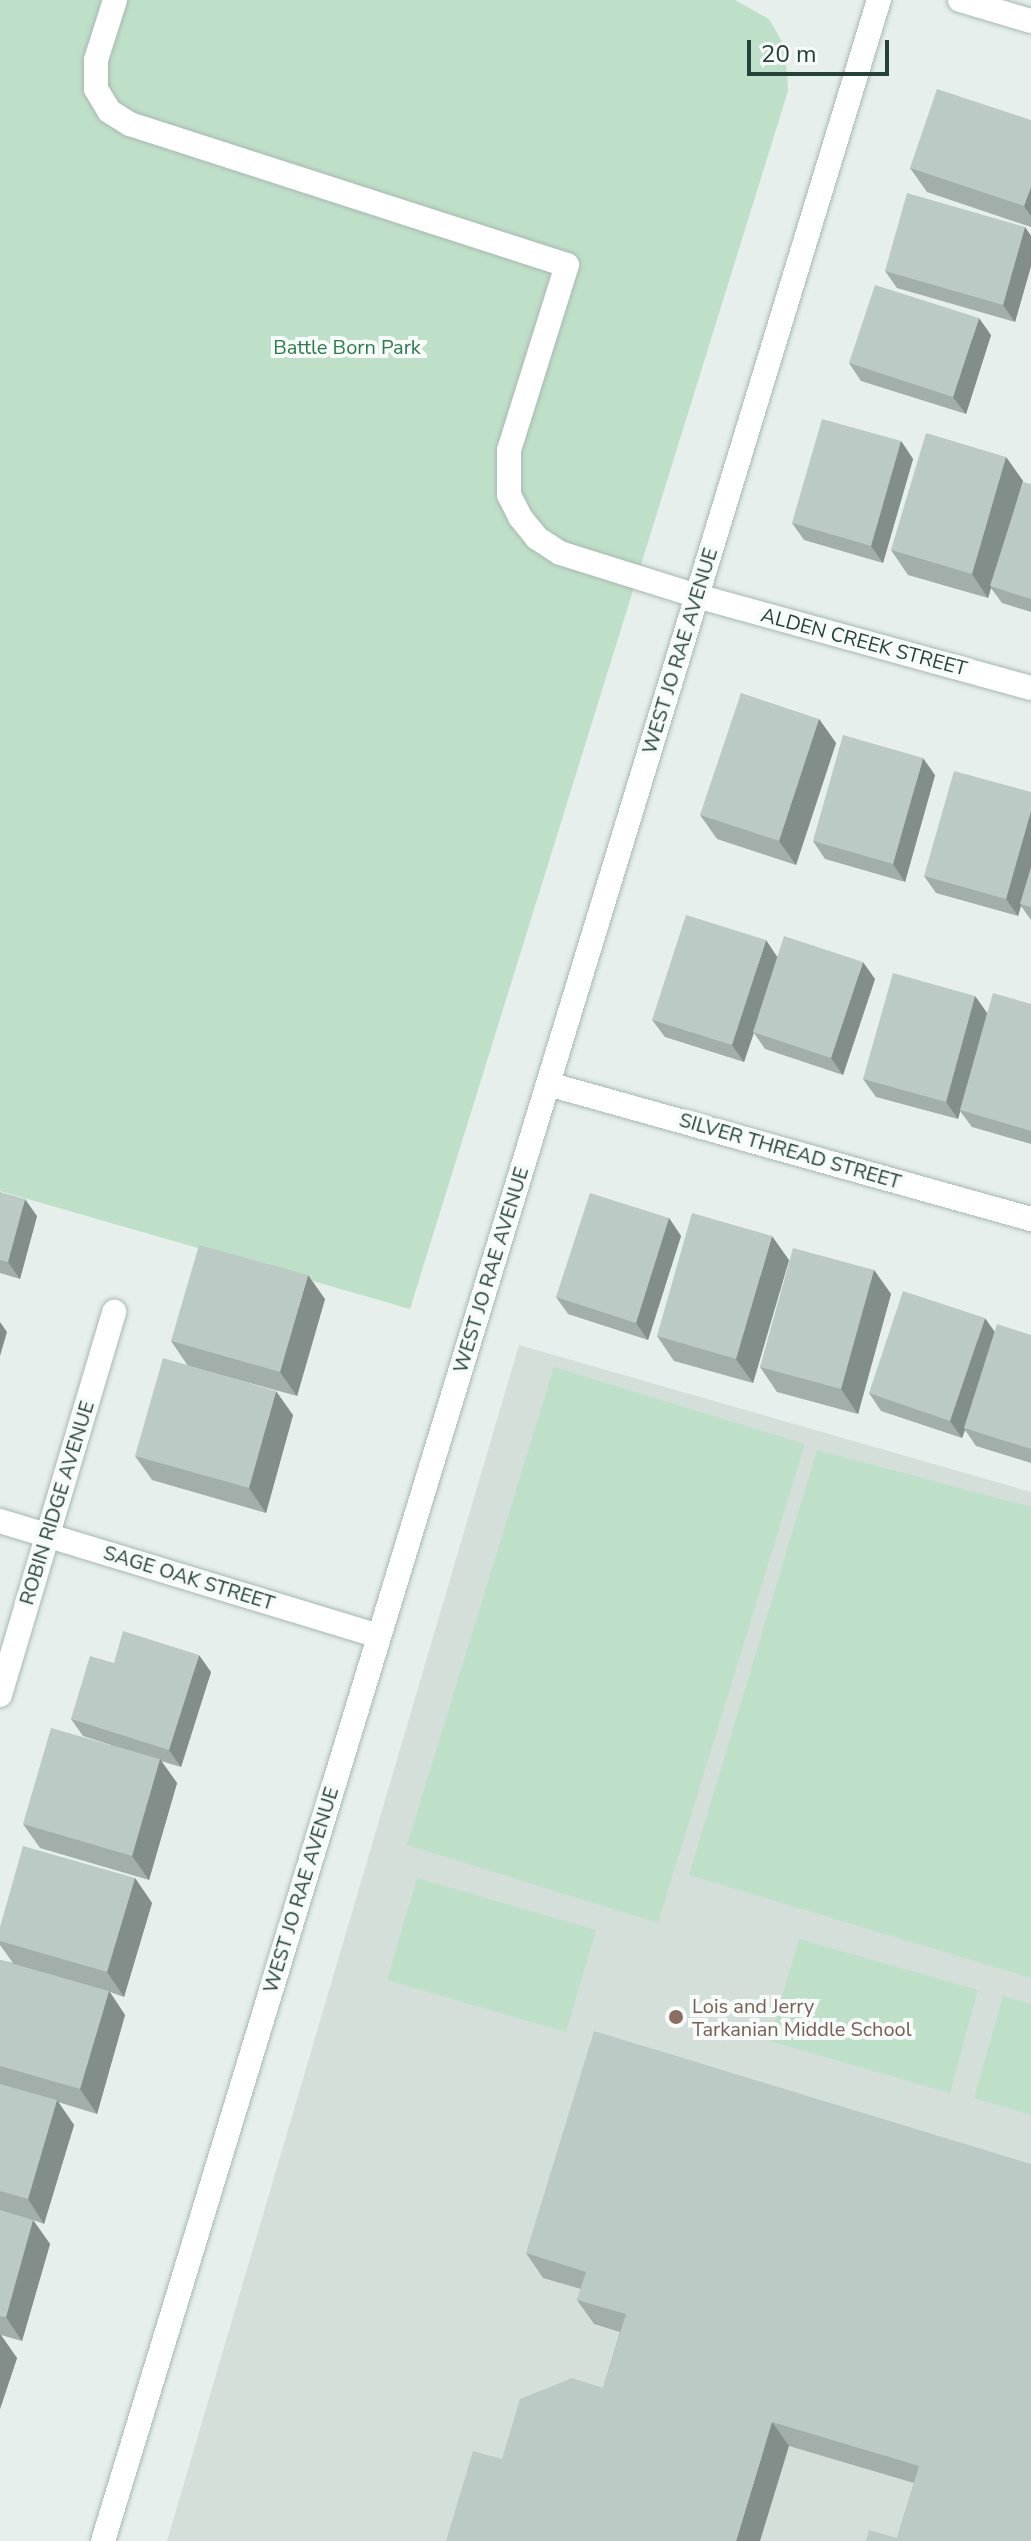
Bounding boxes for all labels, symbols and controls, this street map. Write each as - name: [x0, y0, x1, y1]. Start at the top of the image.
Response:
- scale bar: [751, 24, 893, 74]
- text: 20 m: [761, 38, 817, 70]
- park label: Battle Born Park: [273, 335, 421, 359]
- street label: WEST JO RAE AVENUE: [637, 545, 723, 757]
- street label: ALDEN CREEK STREET: [758, 603, 970, 681]
- street label: SILVER THREAD STREET: [676, 1108, 904, 1194]
- street label: WEST JO RAE AVENUE: [448, 1164, 534, 1376]
- street label: ROBIN RIDGE AVENUE: [15, 1398, 99, 1608]
- street label: SAGE OAK STREET: [100, 1541, 278, 1615]
- street label: WEST JO RAE AVENUE: [258, 1784, 344, 1996]
- place label: Lois and Jerry Tarkanian Middle School: [692, 1994, 912, 2041]
- marker: Lois and Jerry Tarkanian Middle School: [667, 2008, 685, 2026]

